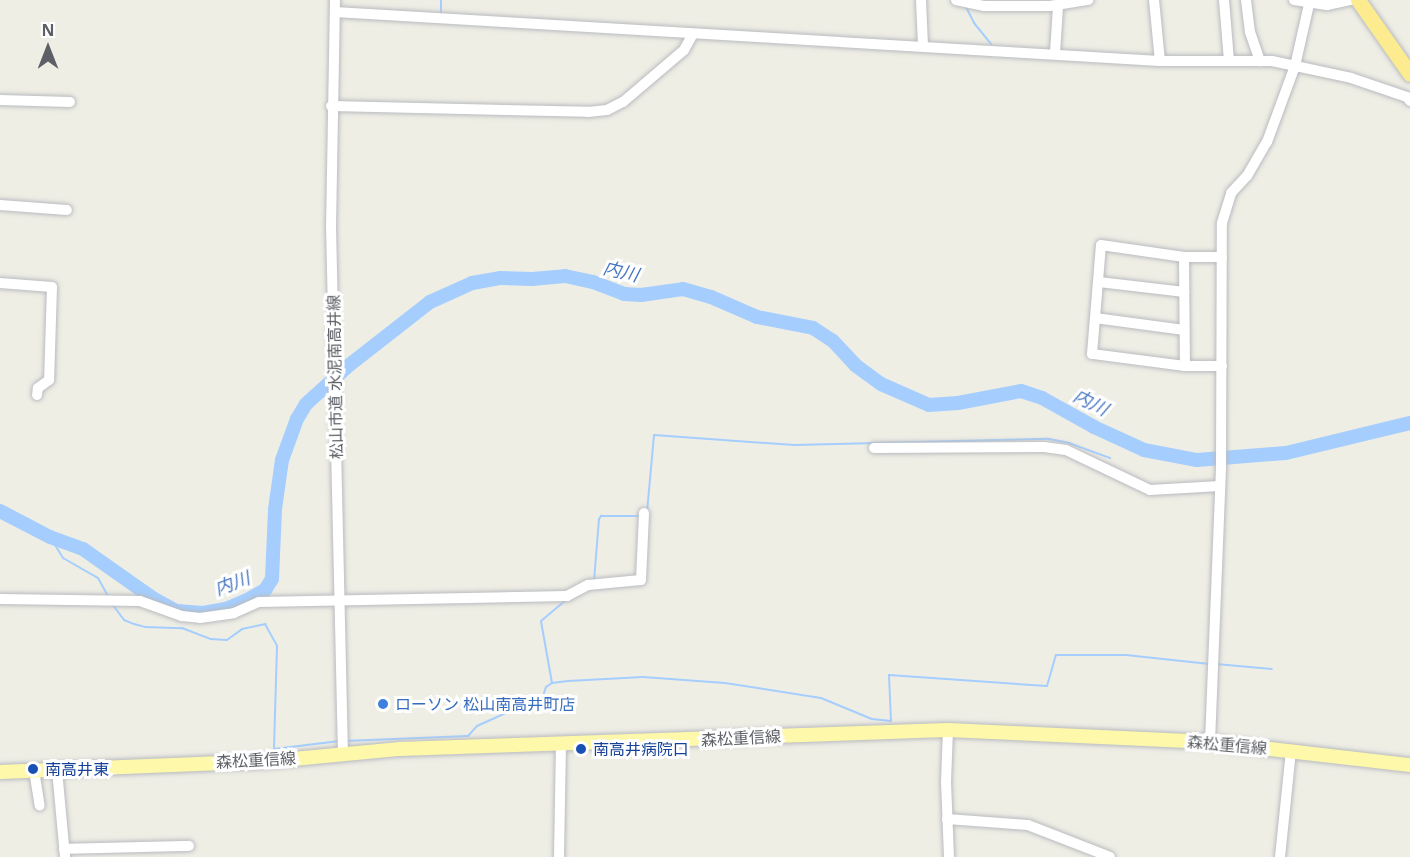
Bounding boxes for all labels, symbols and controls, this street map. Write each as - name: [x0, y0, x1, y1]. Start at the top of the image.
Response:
- north arrow: [18, 18, 78, 78]
- text: N: [41, 19, 55, 41]
- water label: 内川: [601, 256, 641, 286]
- street label: 松山市道 水泥南高井線: [324, 295, 346, 459]
- water label: 内川: [1070, 384, 1112, 420]
- water label: 内川: [211, 567, 253, 599]
- place label: ローソン 松山南高井町店: [395, 694, 575, 714]
- marker: ローソン 松山南高井町店: [376, 697, 390, 711]
- street label: 森松重信線: [701, 726, 781, 750]
- street label: 森松重信線: [1186, 732, 1268, 758]
- place label: 南高井病院口: [593, 739, 689, 759]
- marker: 南高井病院口: [574, 742, 588, 756]
- street label: 森松重信線: [216, 748, 296, 772]
- place label: 南高井東: [45, 759, 109, 779]
- marker: 南高井東: [26, 762, 40, 776]

